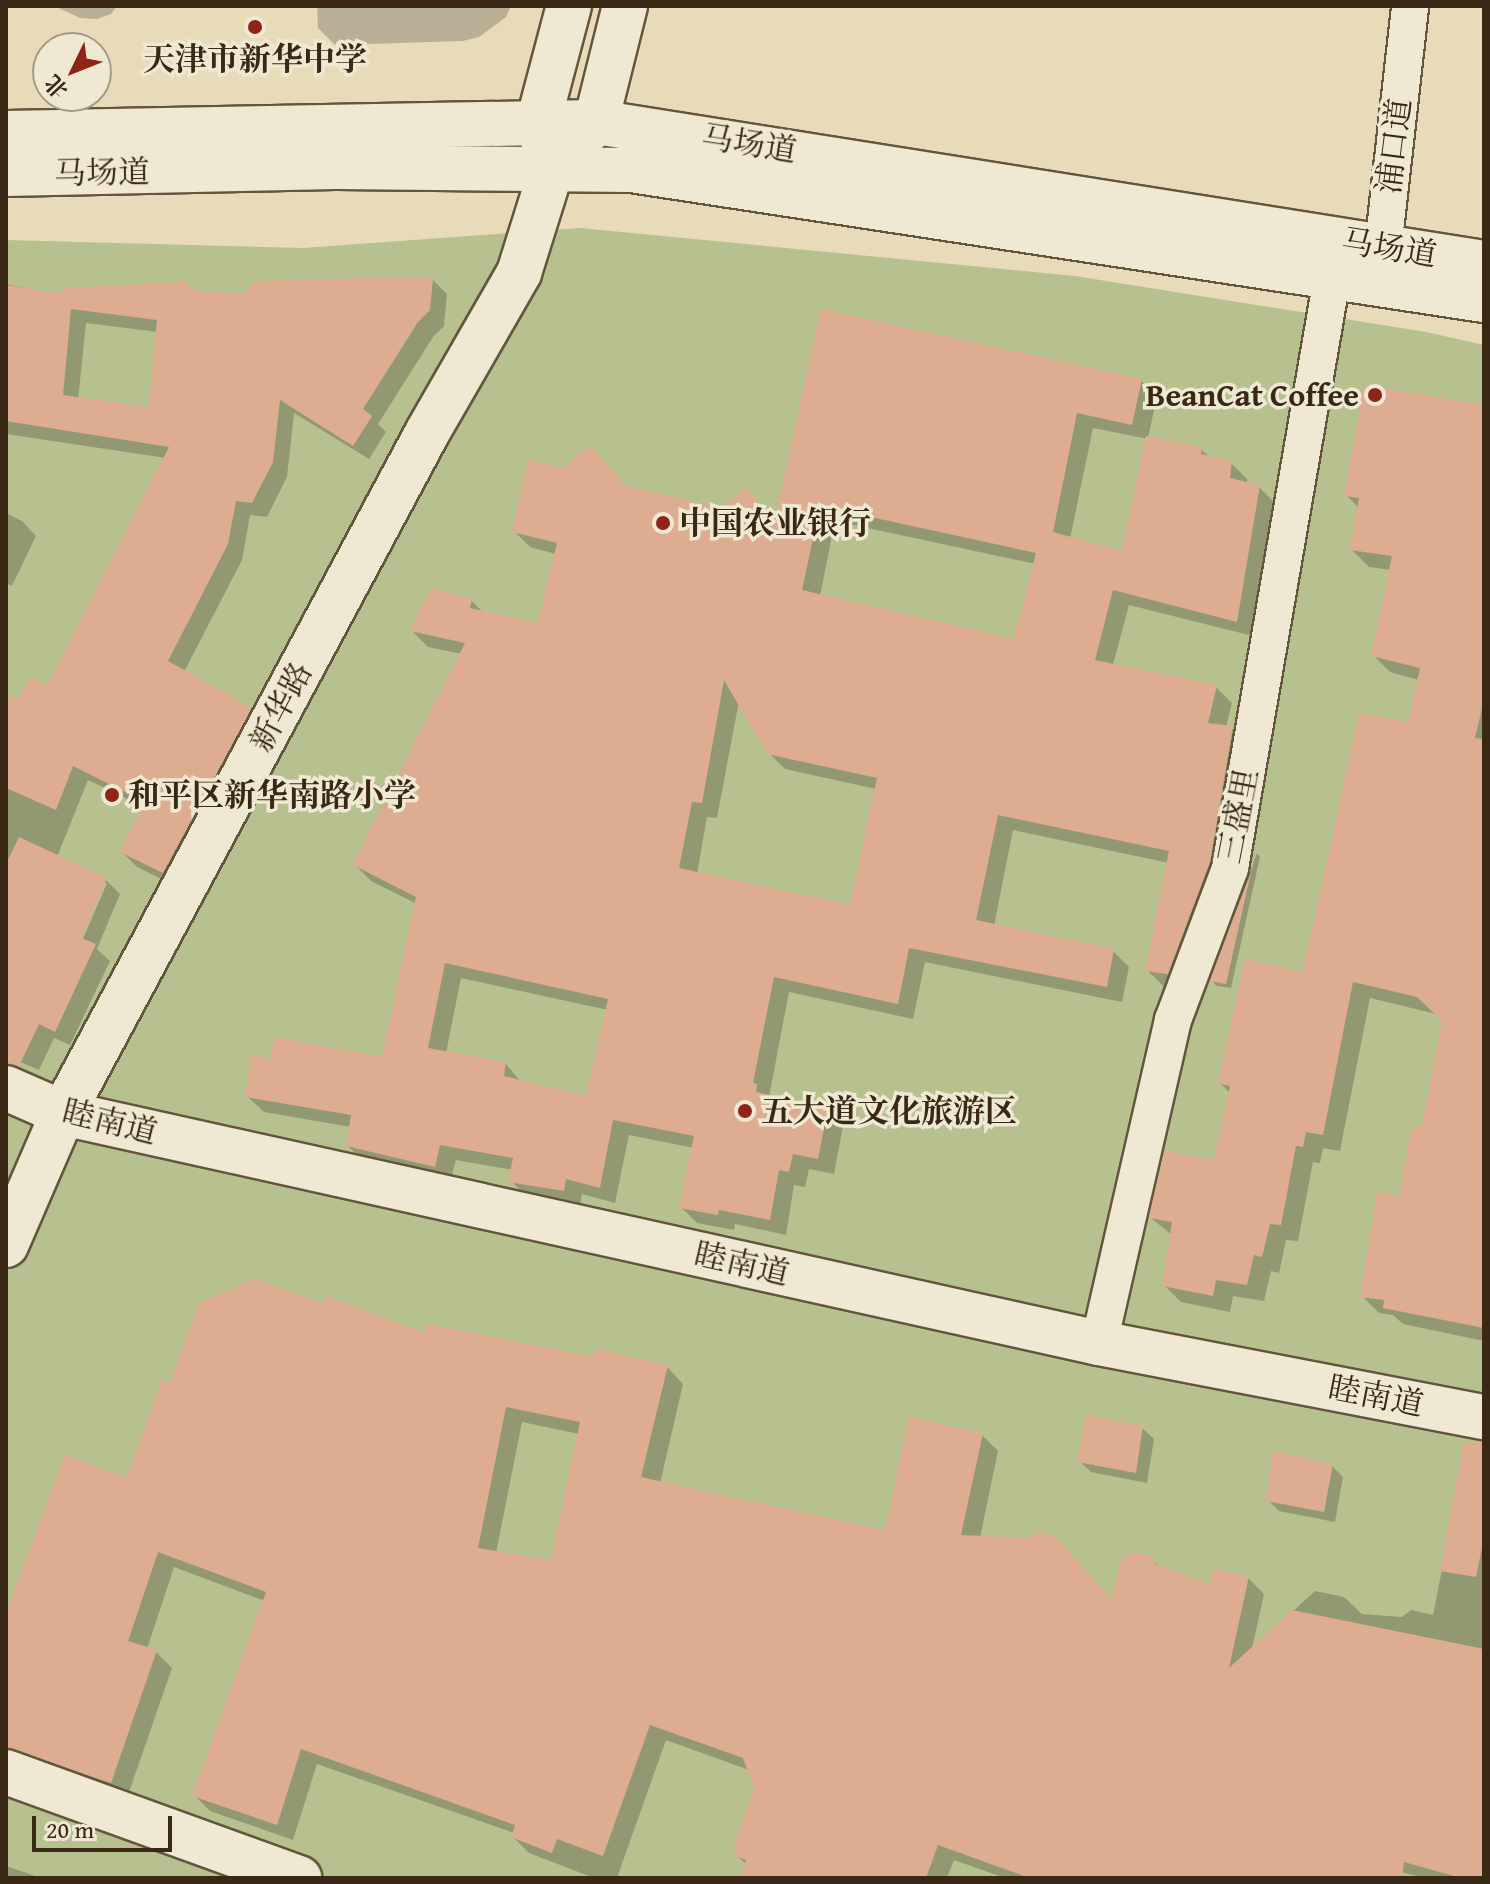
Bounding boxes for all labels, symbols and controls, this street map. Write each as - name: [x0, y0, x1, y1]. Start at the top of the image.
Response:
- marker: 天津市新华中学: [246, 18, 264, 36]
- north arrow: [32, 32, 112, 112]
- place label: 天津市新华中学: [143, 40, 367, 78]
- text: 北: [37, 68, 75, 106]
- street label: 浦口道: [1369, 96, 1419, 196]
- street label: 马场道: [699, 118, 799, 170]
- street label: 马场道: [54, 153, 150, 193]
- street label: 马场道: [1339, 222, 1439, 274]
- place label: BeanCat Coffee: [1146, 376, 1359, 414]
- marker: BeanCat Coffee: [1366, 386, 1384, 404]
- place label: 中国农业银行: [679, 504, 871, 542]
- marker: 中国农业银行: [654, 514, 672, 532]
- street label: 新华路: [242, 656, 320, 758]
- street label: 三盛里: [1210, 765, 1266, 867]
- place label: 和平区新华南路小学: [128, 776, 416, 814]
- marker: 和平区新华南路小学: [103, 786, 121, 804]
- street label: 睦南道: [59, 1092, 161, 1152]
- place label: 五大道文化旅游区: [761, 1092, 1017, 1130]
- marker: 五大道文化旅游区: [736, 1102, 754, 1120]
- street label: 睦南道: [691, 1234, 793, 1294]
- street label: 睦南道: [1325, 1368, 1427, 1424]
- scale bar: [36, 1800, 176, 1850]
- text: 20 m: [46, 1812, 94, 1847]

